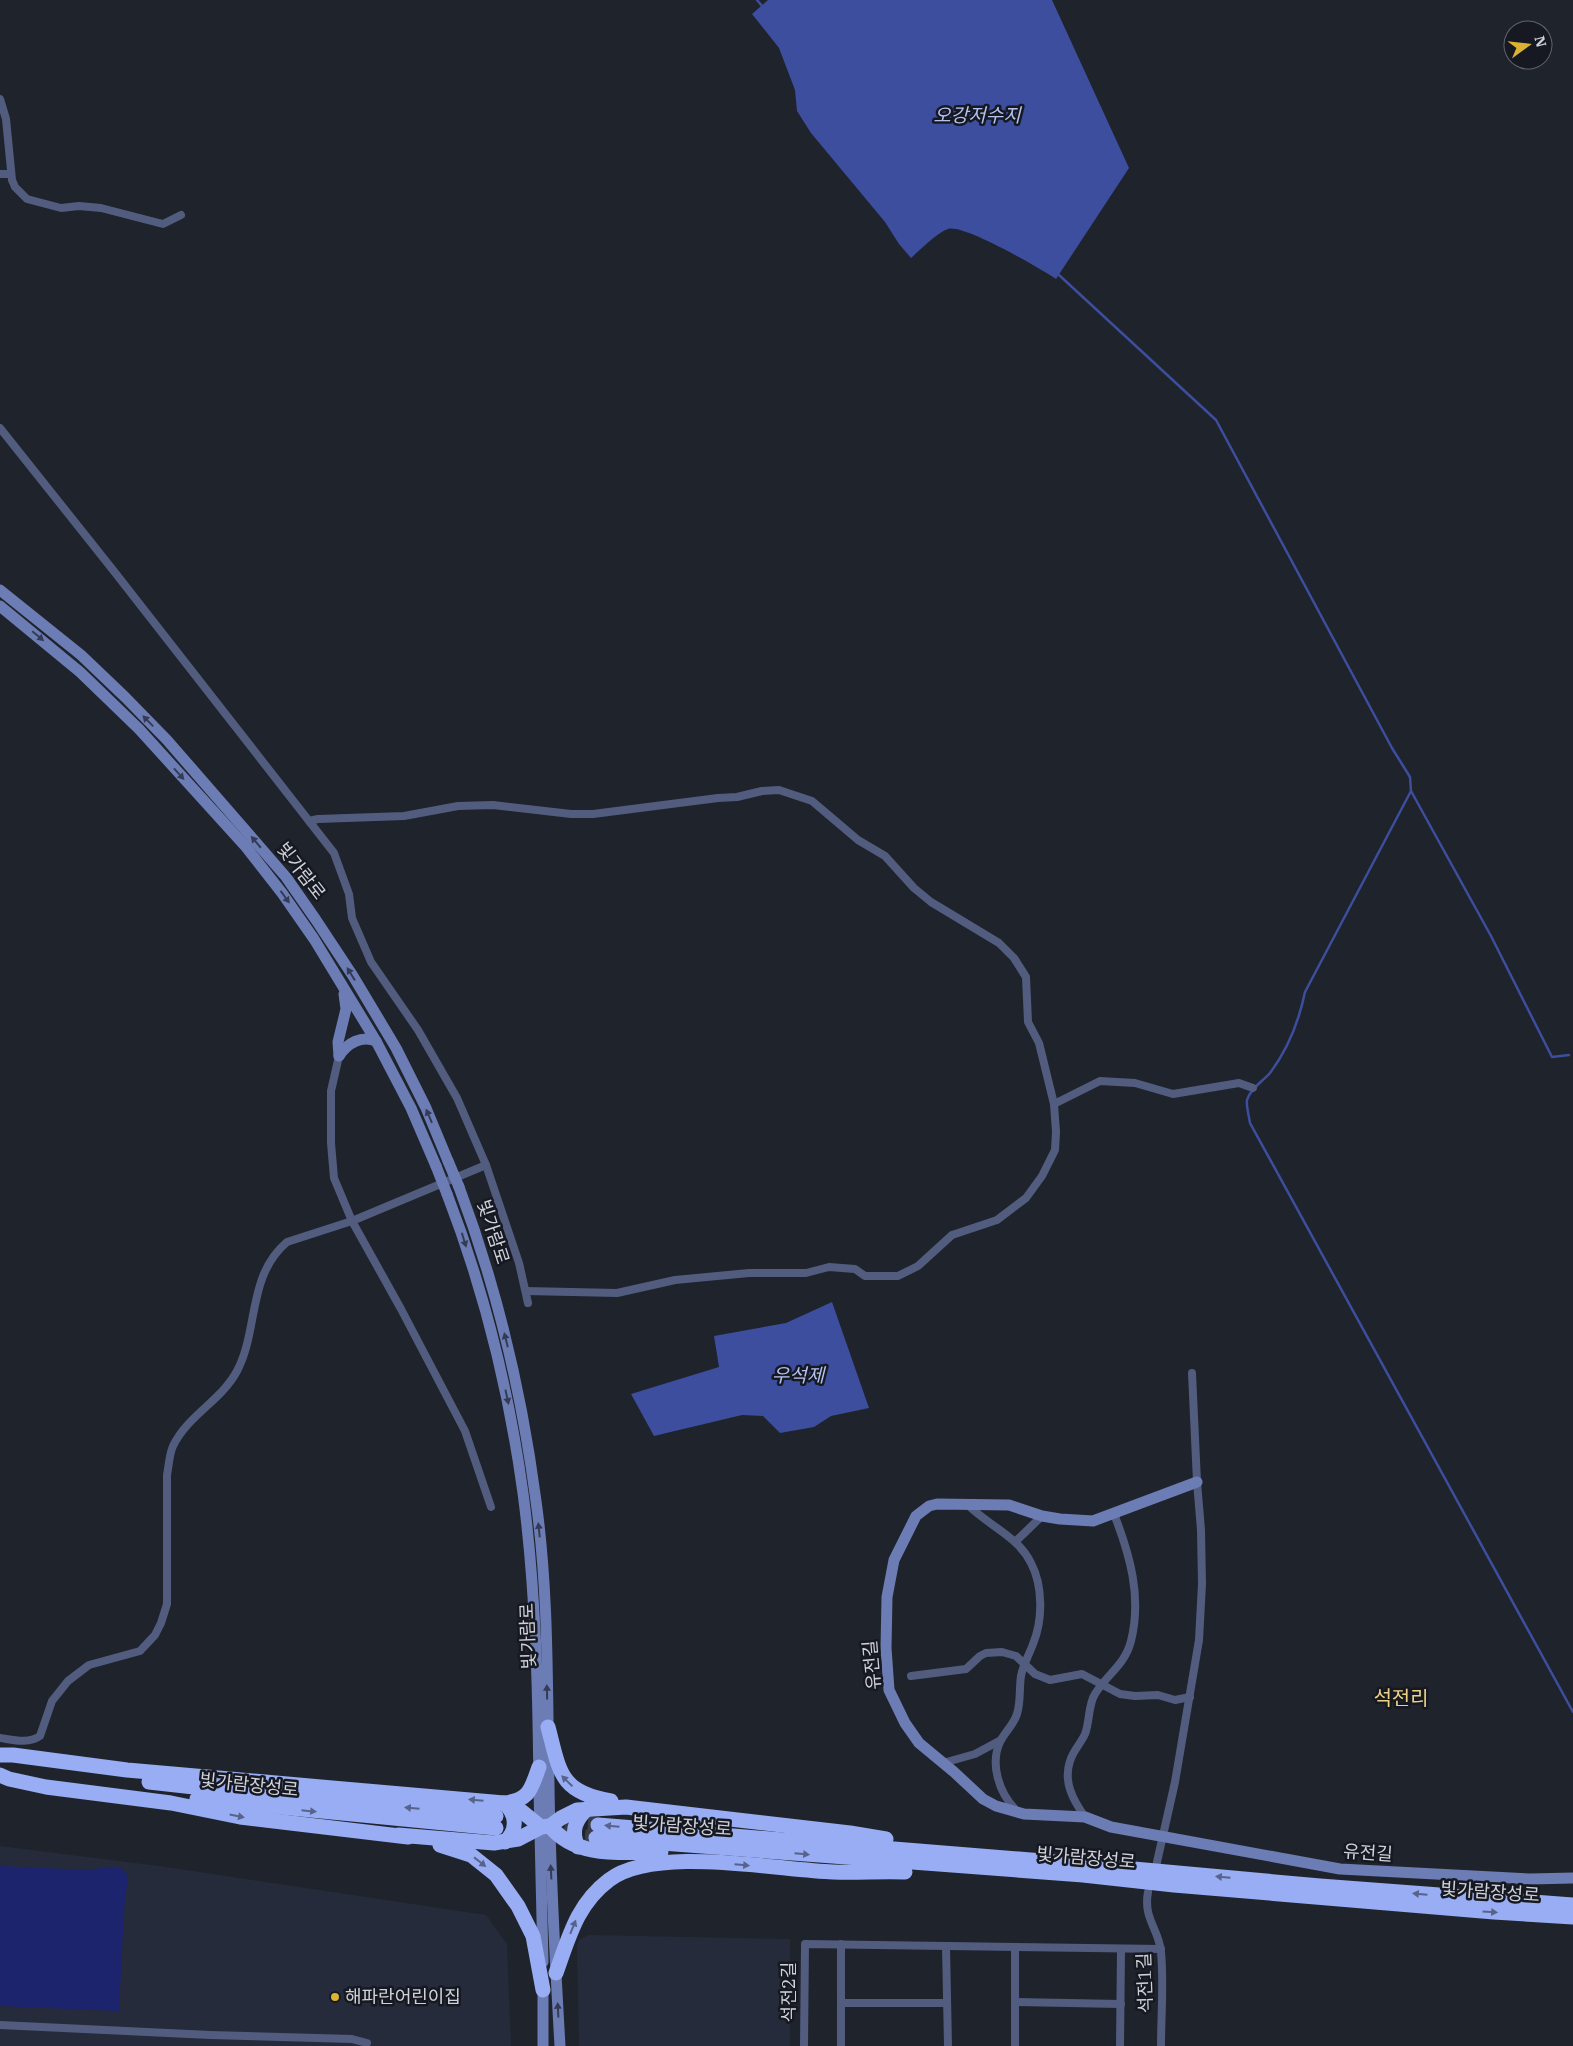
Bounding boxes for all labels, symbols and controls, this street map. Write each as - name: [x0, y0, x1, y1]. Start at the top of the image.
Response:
- north arrow: [1503, 20, 1553, 70]
- text: N: [1530, 34, 1551, 49]
- water label: 오강저수지: [933, 103, 1022, 127]
- one-way arrow: [31, 631, 44, 642]
- one-way arrow: [142, 715, 154, 727]
- one-way arrow: [173, 767, 185, 779]
- one-way arrow: [250, 837, 262, 849]
- street label: 빛가람로: [272, 838, 331, 904]
- one-way arrow: [280, 890, 290, 904]
- one-way arrow: [346, 967, 356, 980]
- one-way arrow: [425, 1109, 433, 1123]
- street label: 빛가람로: [472, 1197, 515, 1267]
- one-way arrow: [461, 1233, 469, 1248]
- one-way arrow: [501, 1332, 509, 1347]
- water label: 우석제: [772, 1363, 827, 1387]
- one-way arrow: [503, 1389, 511, 1405]
- one-way arrow: [535, 1521, 543, 1537]
- street label: 빛가람로: [515, 1603, 540, 1670]
- street label: 유전길: [858, 1639, 885, 1691]
- one-way arrow: [543, 1684, 551, 1700]
- district label: 석전리: [1373, 1684, 1429, 1711]
- street label: 빛가람장성로: [198, 1768, 300, 1801]
- one-way arrow: [561, 1775, 573, 1787]
- one-way arrow: [468, 1796, 484, 1804]
- one-way arrow: [404, 1804, 420, 1812]
- one-way arrow: [301, 1807, 317, 1815]
- street label: 빛가람장성로: [632, 1811, 732, 1840]
- one-way arrow: [229, 1812, 244, 1820]
- one-way arrow: [603, 1822, 619, 1830]
- street label: 유전길: [1342, 1839, 1394, 1866]
- street label: 빛가람장성로: [1036, 1842, 1137, 1873]
- one-way arrow: [794, 1850, 810, 1858]
- one-way arrow: [473, 1857, 486, 1868]
- one-way arrow: [735, 1861, 751, 1869]
- one-way arrow: [547, 1864, 555, 1880]
- one-way arrow: [1215, 1873, 1231, 1881]
- street label: 빛가람장성로: [1440, 1877, 1540, 1906]
- one-way arrow: [1411, 1890, 1427, 1898]
- one-way arrow: [1483, 1908, 1499, 1916]
- one-way arrow: [570, 1920, 577, 1935]
- street label: 석전1길: [1132, 1952, 1157, 2014]
- street label: 석전2길: [777, 1962, 800, 2022]
- place label: 해파란어린이집: [345, 1985, 461, 2008]
- marker: 해파란어린이집: [329, 1991, 341, 2003]
- one-way arrow: [554, 2001, 562, 2017]

